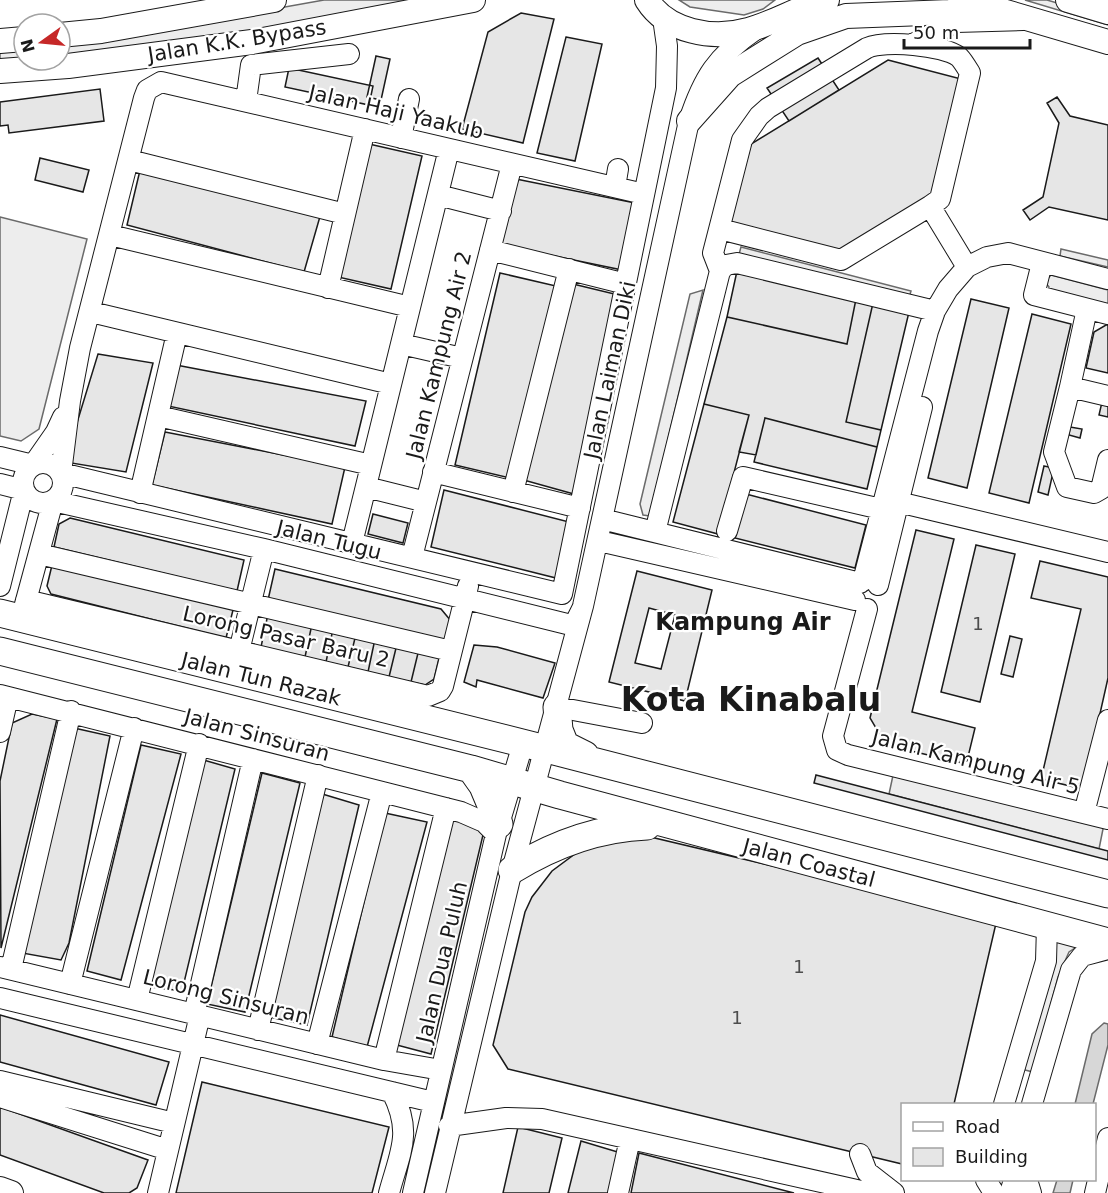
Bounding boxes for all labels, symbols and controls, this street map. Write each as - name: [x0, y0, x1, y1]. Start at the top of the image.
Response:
- north arrow: [12, 12, 72, 72]
- scale bar: [904, 12, 1030, 50]
- street label: Jalan K.K. Bypass: [144, 15, 328, 67]
- text: 50 m: [913, 22, 959, 43]
- text: N: [17, 37, 39, 55]
- street label: Jalan Haji Yaakub: [304, 80, 486, 144]
- street label: Jalan Kampung Air 2: [401, 249, 476, 463]
- street label: Jalan Laiman Diki: [579, 279, 641, 463]
- street label: Jalan Tugu: [272, 515, 384, 565]
- street label: Lorong Pasar Baru 2: [180, 602, 392, 672]
- district label: Kampung Air: [655, 608, 831, 636]
- house number: 1: [972, 613, 984, 634]
- street label: Jalan Tun Razak: [177, 647, 344, 711]
- district label: Kota Kinabalu: [621, 680, 881, 719]
- street label: Jalan Sinsuran: [180, 704, 332, 766]
- street label: Jalan Kampung Air 5: [868, 724, 1082, 799]
- street label: Jalan Coastal: [738, 833, 878, 892]
- street label: Jalan Dua Puluh: [411, 879, 472, 1047]
- house number: 1: [793, 956, 805, 977]
- street label: Lorong Sinsuran: [141, 965, 311, 1029]
- house number: 1: [731, 1007, 743, 1028]
- legend: [901, 1103, 1096, 1181]
- text: Road: [955, 1116, 1000, 1137]
- text: Building: [955, 1146, 1028, 1167]

